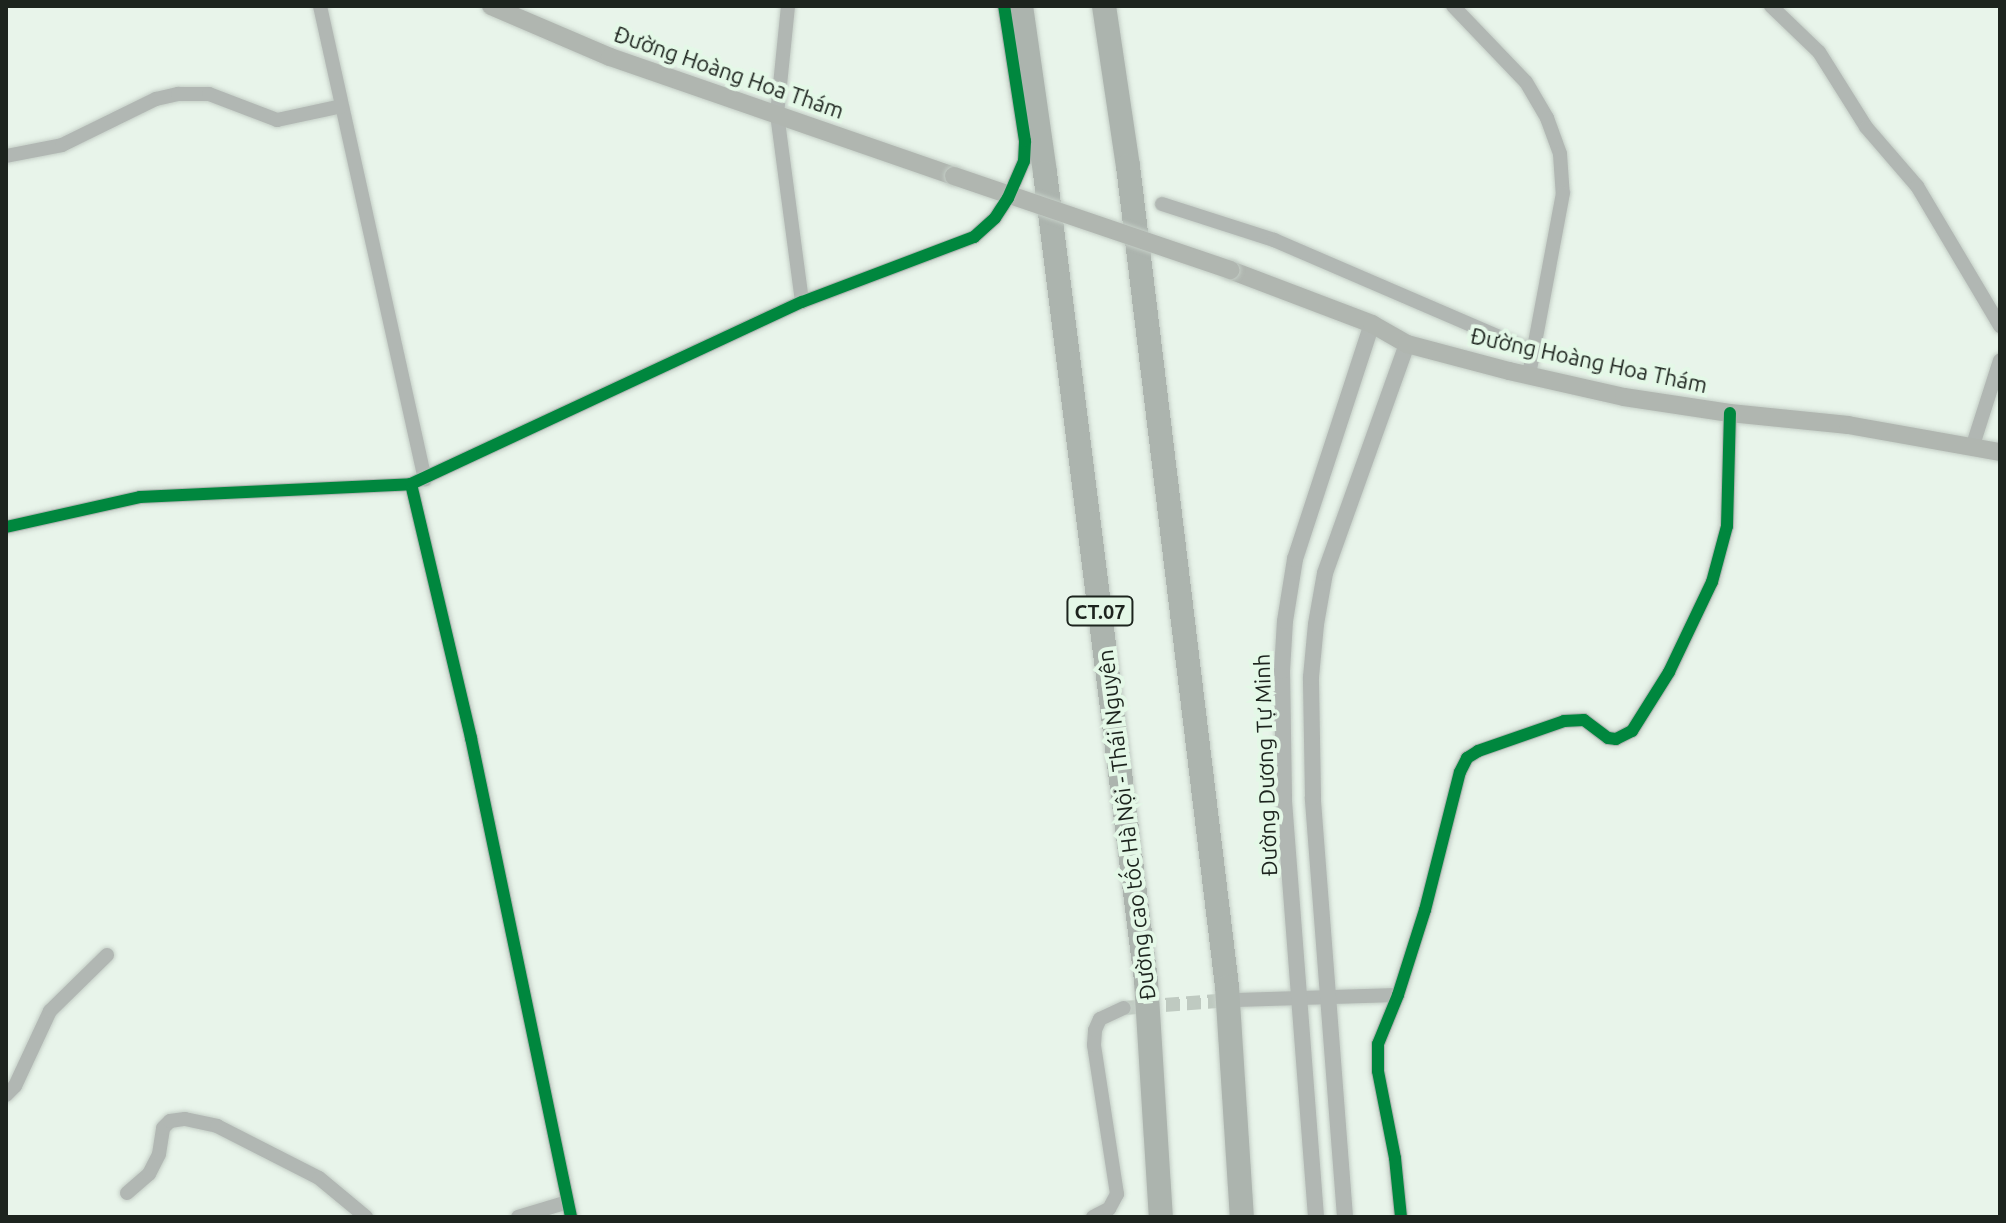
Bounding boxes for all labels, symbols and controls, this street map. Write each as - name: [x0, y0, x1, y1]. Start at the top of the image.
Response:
- street label: Đường Hoàng Hoa Thám: [611, 20, 847, 124]
- street label: Đường Hoàng Hoa Thám: [1468, 322, 1710, 398]
- road number: CT.07: [1066, 595, 1134, 627]
- street label: Đường cao tốc Hà Nội - Thái Nguyên: [1091, 648, 1161, 1002]
- street label: Đường Dương Tự Minh: [1248, 653, 1282, 877]

